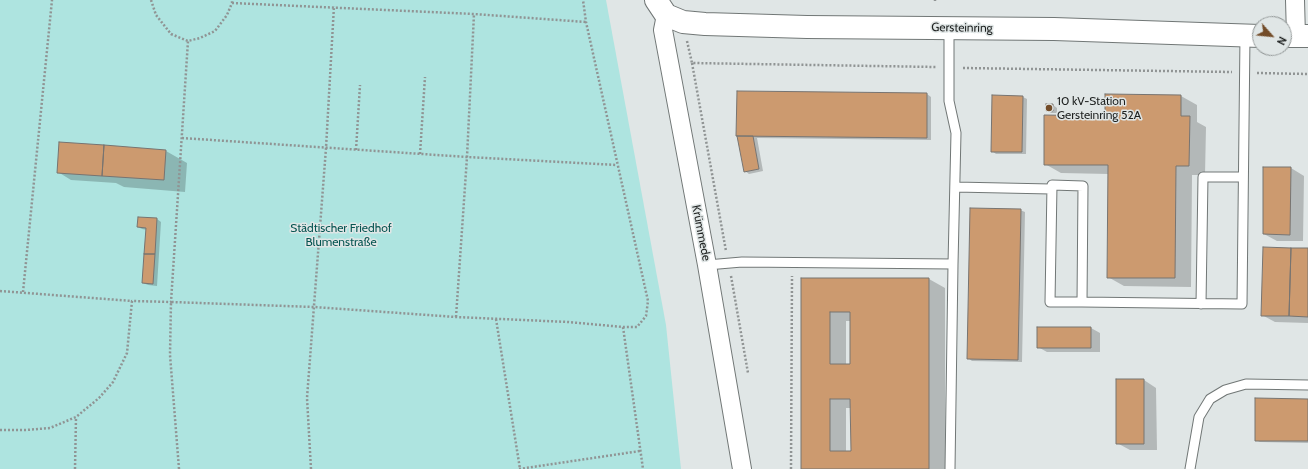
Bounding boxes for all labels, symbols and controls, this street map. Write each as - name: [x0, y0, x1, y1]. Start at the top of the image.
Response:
- north arrow: [1252, 16, 1292, 56]
- street label: Gersteinring: [931, 20, 993, 36]
- text: N: [1274, 34, 1290, 48]
- place label: 10 kV-Station Gersteinring 52A: [1057, 94, 1141, 122]
- marker: 10 kV-Station Gersteinring 52A: [1044, 103, 1054, 113]
- street label: Krümmede: [689, 204, 713, 262]
- park label: Städtischer Friedhof Blumenstraße: [290, 221, 392, 249]

